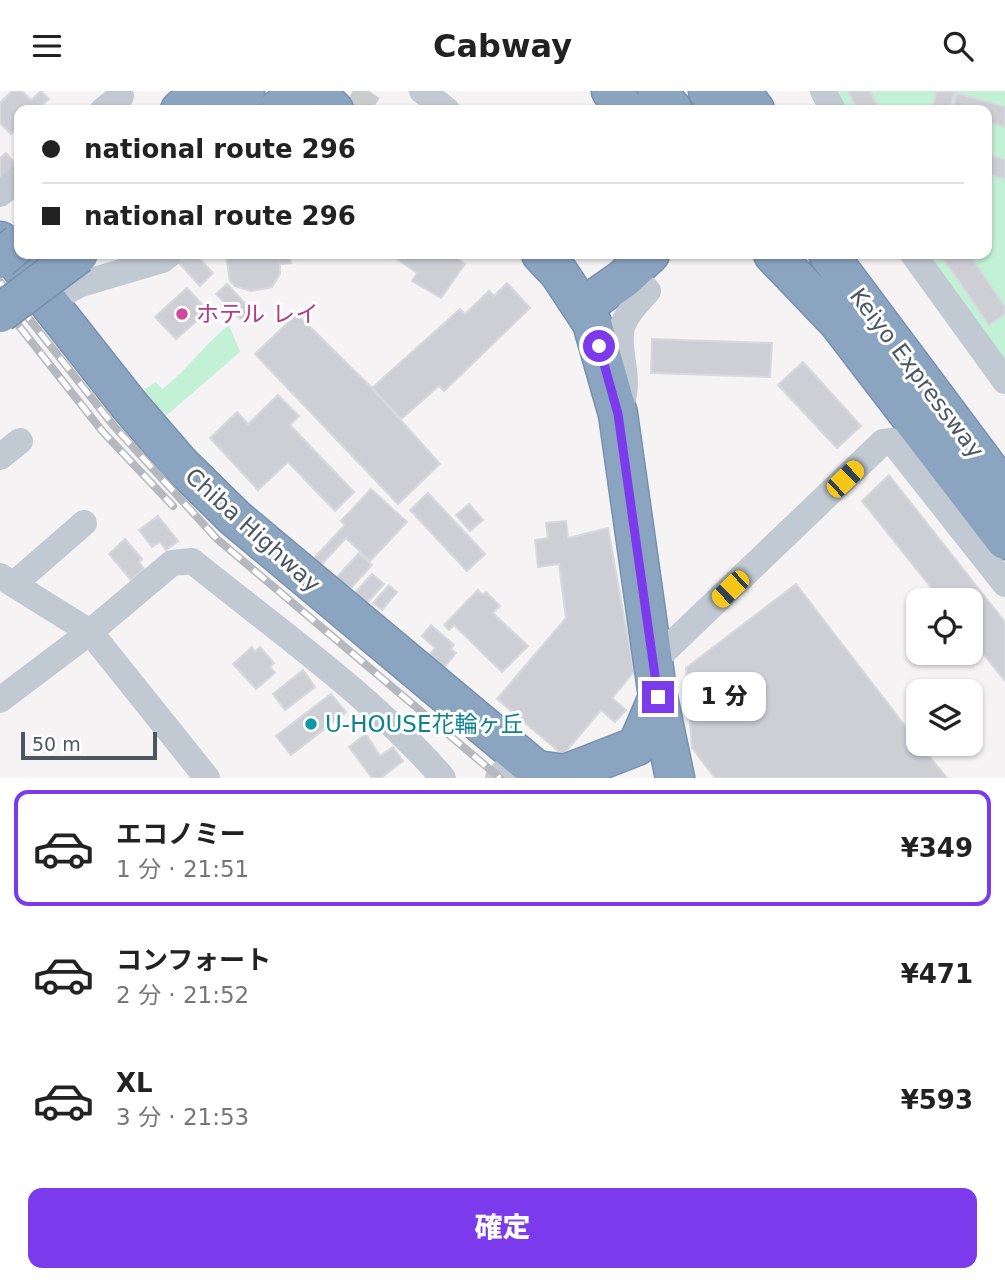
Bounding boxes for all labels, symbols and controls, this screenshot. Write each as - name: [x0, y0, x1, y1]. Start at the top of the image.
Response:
- icon: menu: [28, 27, 66, 65]
- text: Cabway: [433, 27, 572, 65]
- icon: search: [939, 27, 977, 65]
- text: national route 296: [84, 134, 356, 164]
- text: national route 296: [84, 201, 356, 231]
- street label: Keiyo Expressway: [845, 283, 989, 463]
- place label: ホテル レイ: [196, 301, 318, 327]
- marker: ホテル レイ: [174, 306, 190, 322]
- route start: [583, 330, 615, 362]
- car: [823, 457, 868, 501]
- street label: Chiba Highway: [180, 463, 326, 597]
- car: [708, 567, 753, 611]
- map controls: [906, 588, 983, 756]
- button: locate: [906, 588, 983, 665]
- callout: 1 分: [682, 673, 766, 721]
- button: layers: [906, 679, 983, 756]
- route end: [642, 681, 674, 713]
- text: 1 分: [700, 683, 748, 709]
- place label: U-HOUSE花輪ヶ丘: [325, 711, 524, 737]
- marker: U-HOUSE花輪ヶ丘: [303, 716, 319, 732]
- scale bar: [21, 729, 158, 761]
- text: 50 m: [32, 733, 81, 755]
- icon: car: [32, 817, 95, 880]
- text: エコノミー: [116, 819, 246, 849]
- text: ¥349: [901, 833, 973, 863]
- text: 1 分 · 21:51: [116, 856, 249, 882]
- icon: car: [32, 943, 95, 1006]
- text: コンフォート: [116, 945, 271, 975]
- text: ¥471: [901, 959, 973, 989]
- text: 2 分 · 21:52: [116, 982, 249, 1008]
- text: XL: [116, 1068, 153, 1098]
- icon: car: [32, 1069, 95, 1132]
- text: ¥593: [901, 1085, 973, 1115]
- text: 3 分 · 21:53: [116, 1104, 249, 1130]
- button: 確定: [28, 1188, 977, 1268]

